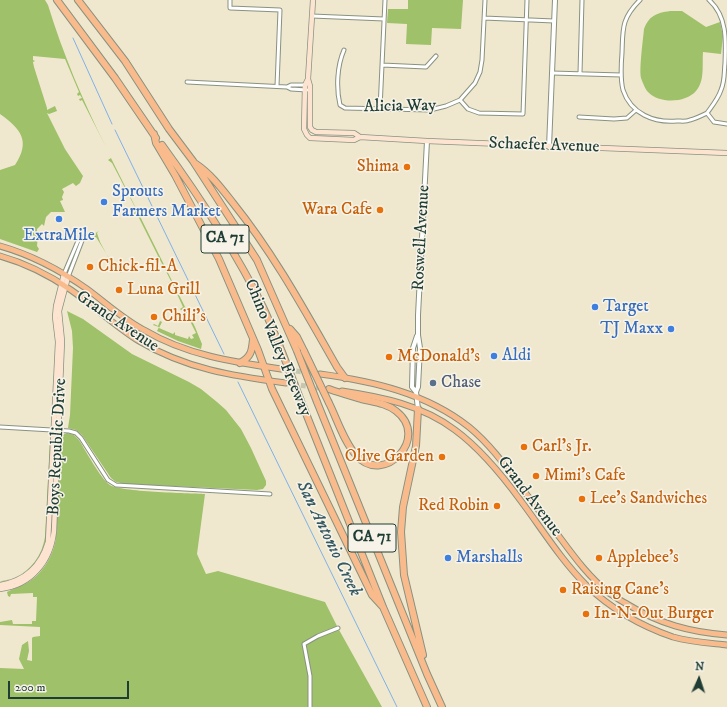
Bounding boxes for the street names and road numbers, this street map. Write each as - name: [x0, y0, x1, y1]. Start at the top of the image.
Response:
- street label: Alicia Way: [364, 96, 436, 118]
- street label: Schaefer Avenue: [488, 134, 600, 158]
- street label: Roswell Avenue: [409, 185, 435, 291]
- road number: CA 71: [201, 225, 249, 253]
- street label: Chino Valley Freeway: [239, 276, 315, 420]
- street label: Grand Avenue: [72, 287, 162, 357]
- street label: Boys Republic Drive: [44, 378, 72, 516]
- street label: Grand Avenue: [492, 453, 566, 541]
- road number: CA 71: [348, 524, 396, 552]

